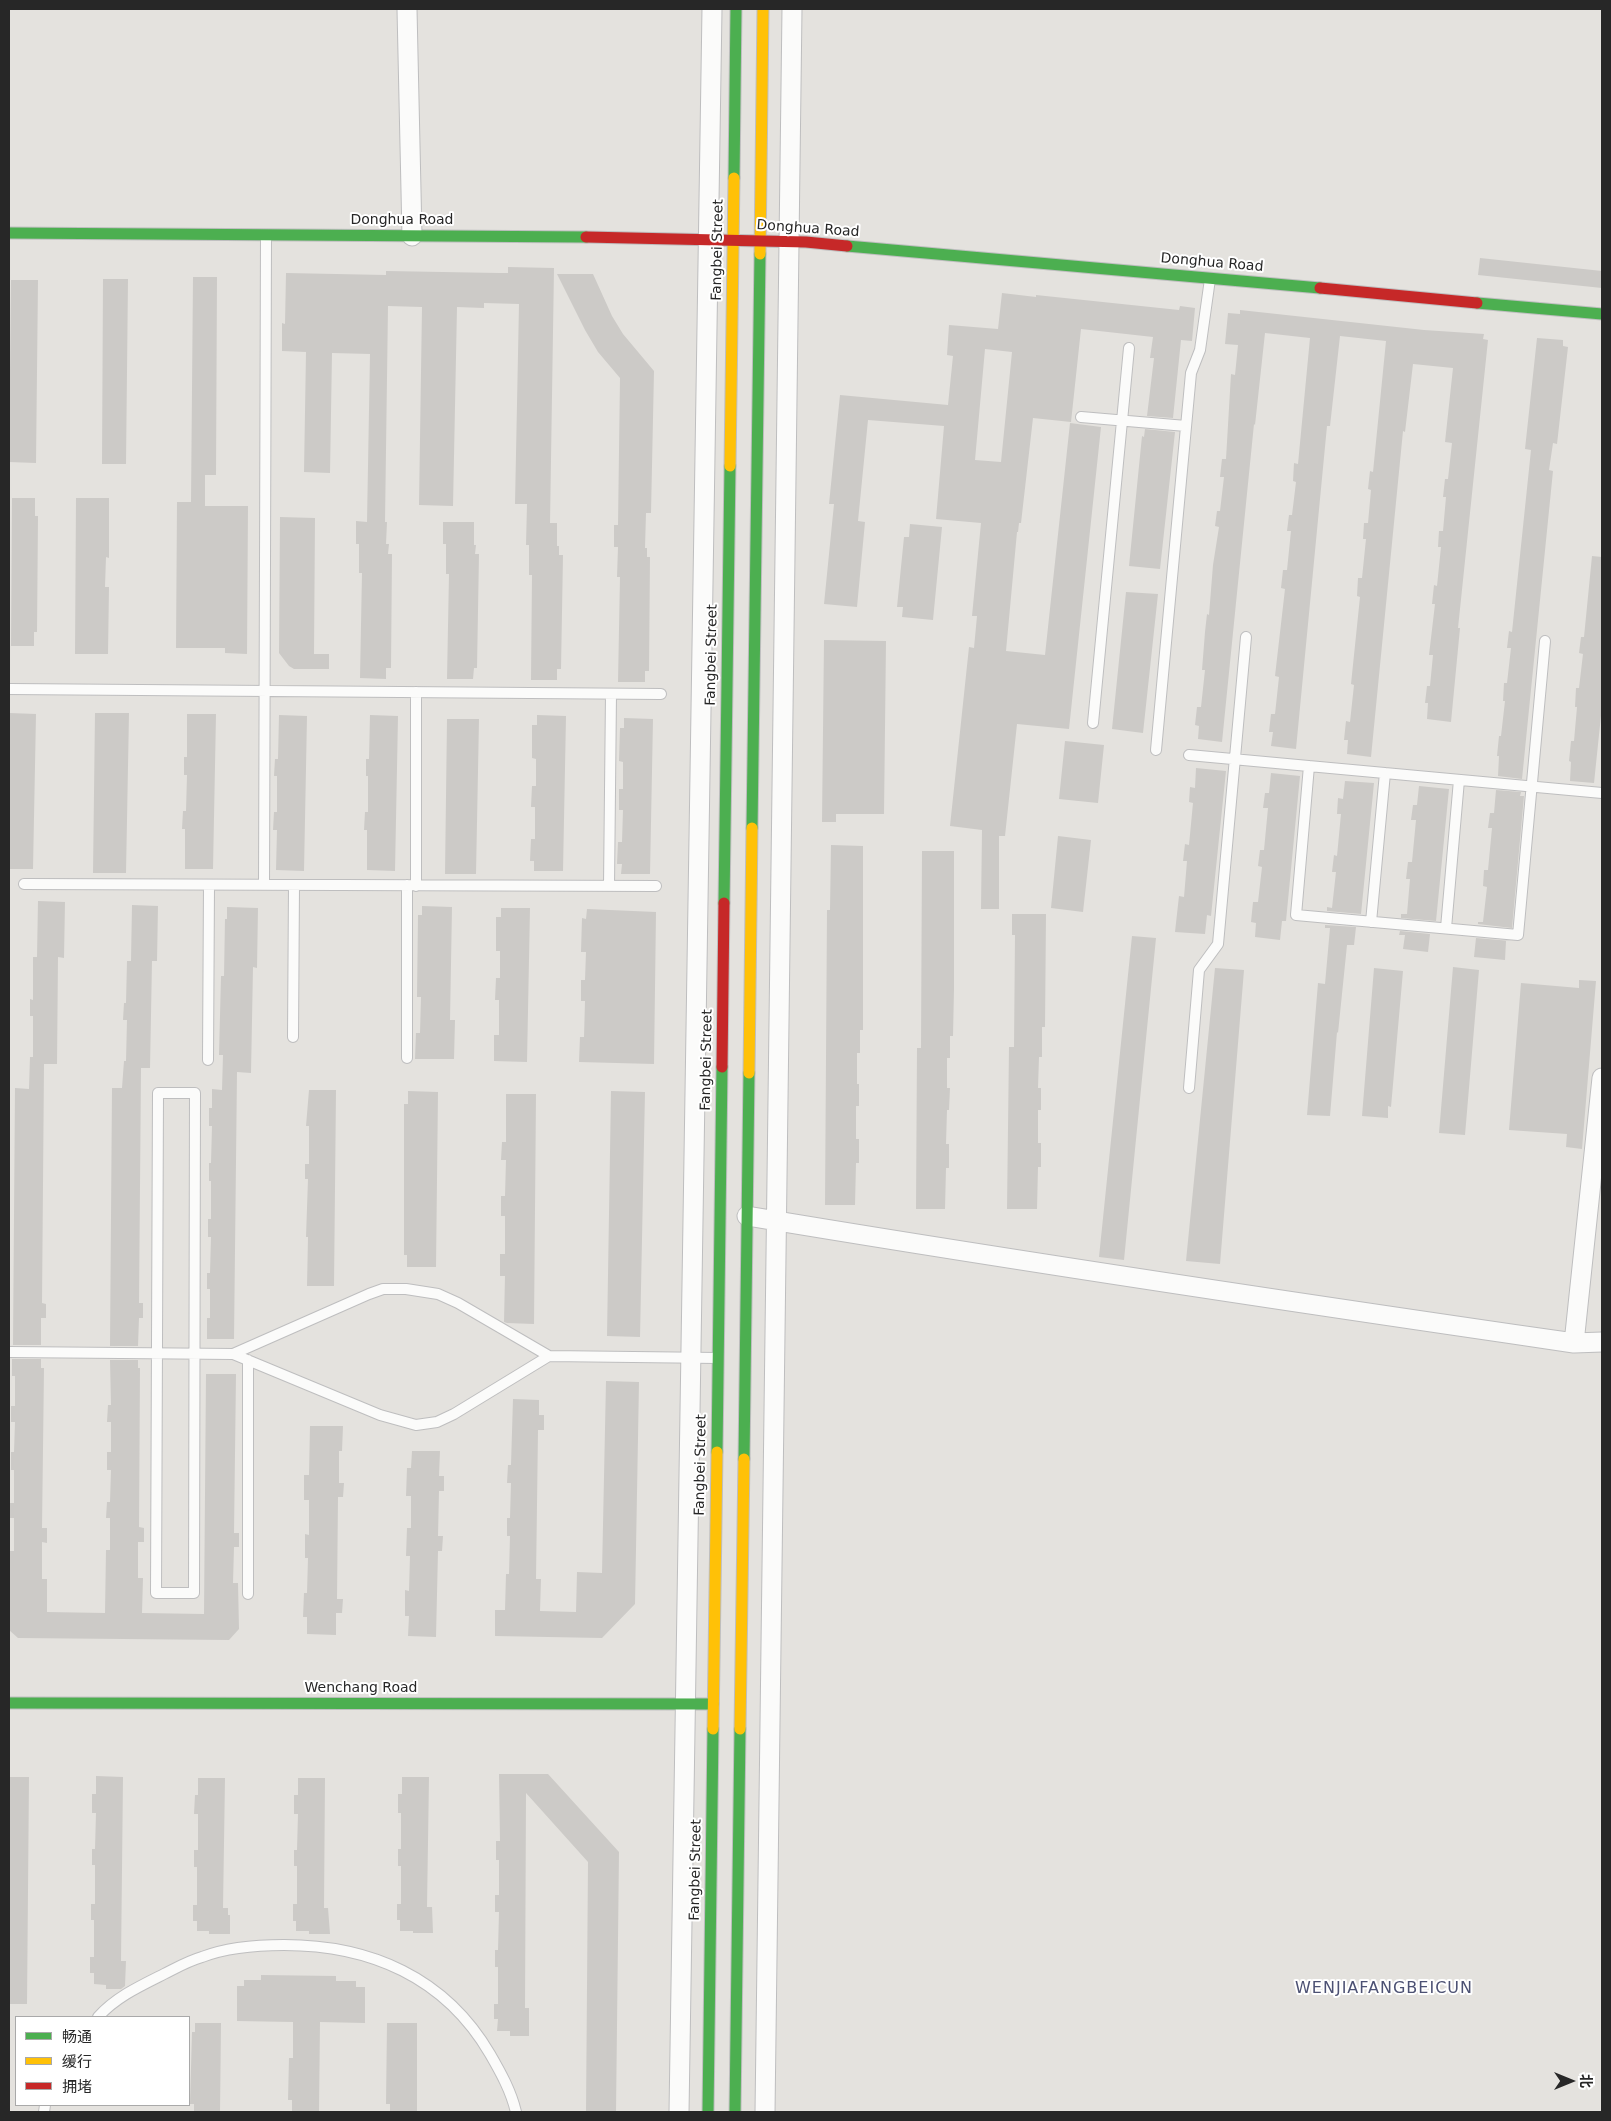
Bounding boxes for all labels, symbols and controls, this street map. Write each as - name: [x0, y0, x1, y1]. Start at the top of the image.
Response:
- street label: Fangbei Street: [709, 199, 727, 301]
- street label: Donghua Road: [350, 212, 454, 228]
- street label: Donghua Road: [756, 217, 860, 241]
- street label: Donghua Road: [1160, 250, 1264, 276]
- street label: Fangbei Street: [703, 604, 721, 706]
- street label: Fangbei Street: [698, 1009, 716, 1111]
- street label: Fangbei Street: [692, 1414, 710, 1516]
- street label: Wenchang Road: [305, 1680, 417, 1696]
- street label: Fangbei Street: [687, 1819, 705, 1921]
- district label: WENJIAFANGBEICUN: [1293, 1979, 1475, 1999]
- legend: [15, 2016, 190, 2106]
- text: 畅通: [62, 2028, 92, 2046]
- text: 缓行: [62, 2053, 92, 2071]
- north arrow: [1546, 2056, 1596, 2106]
- text: 北: [1578, 2074, 1594, 2088]
- text: 拥堵: [62, 2078, 92, 2096]

